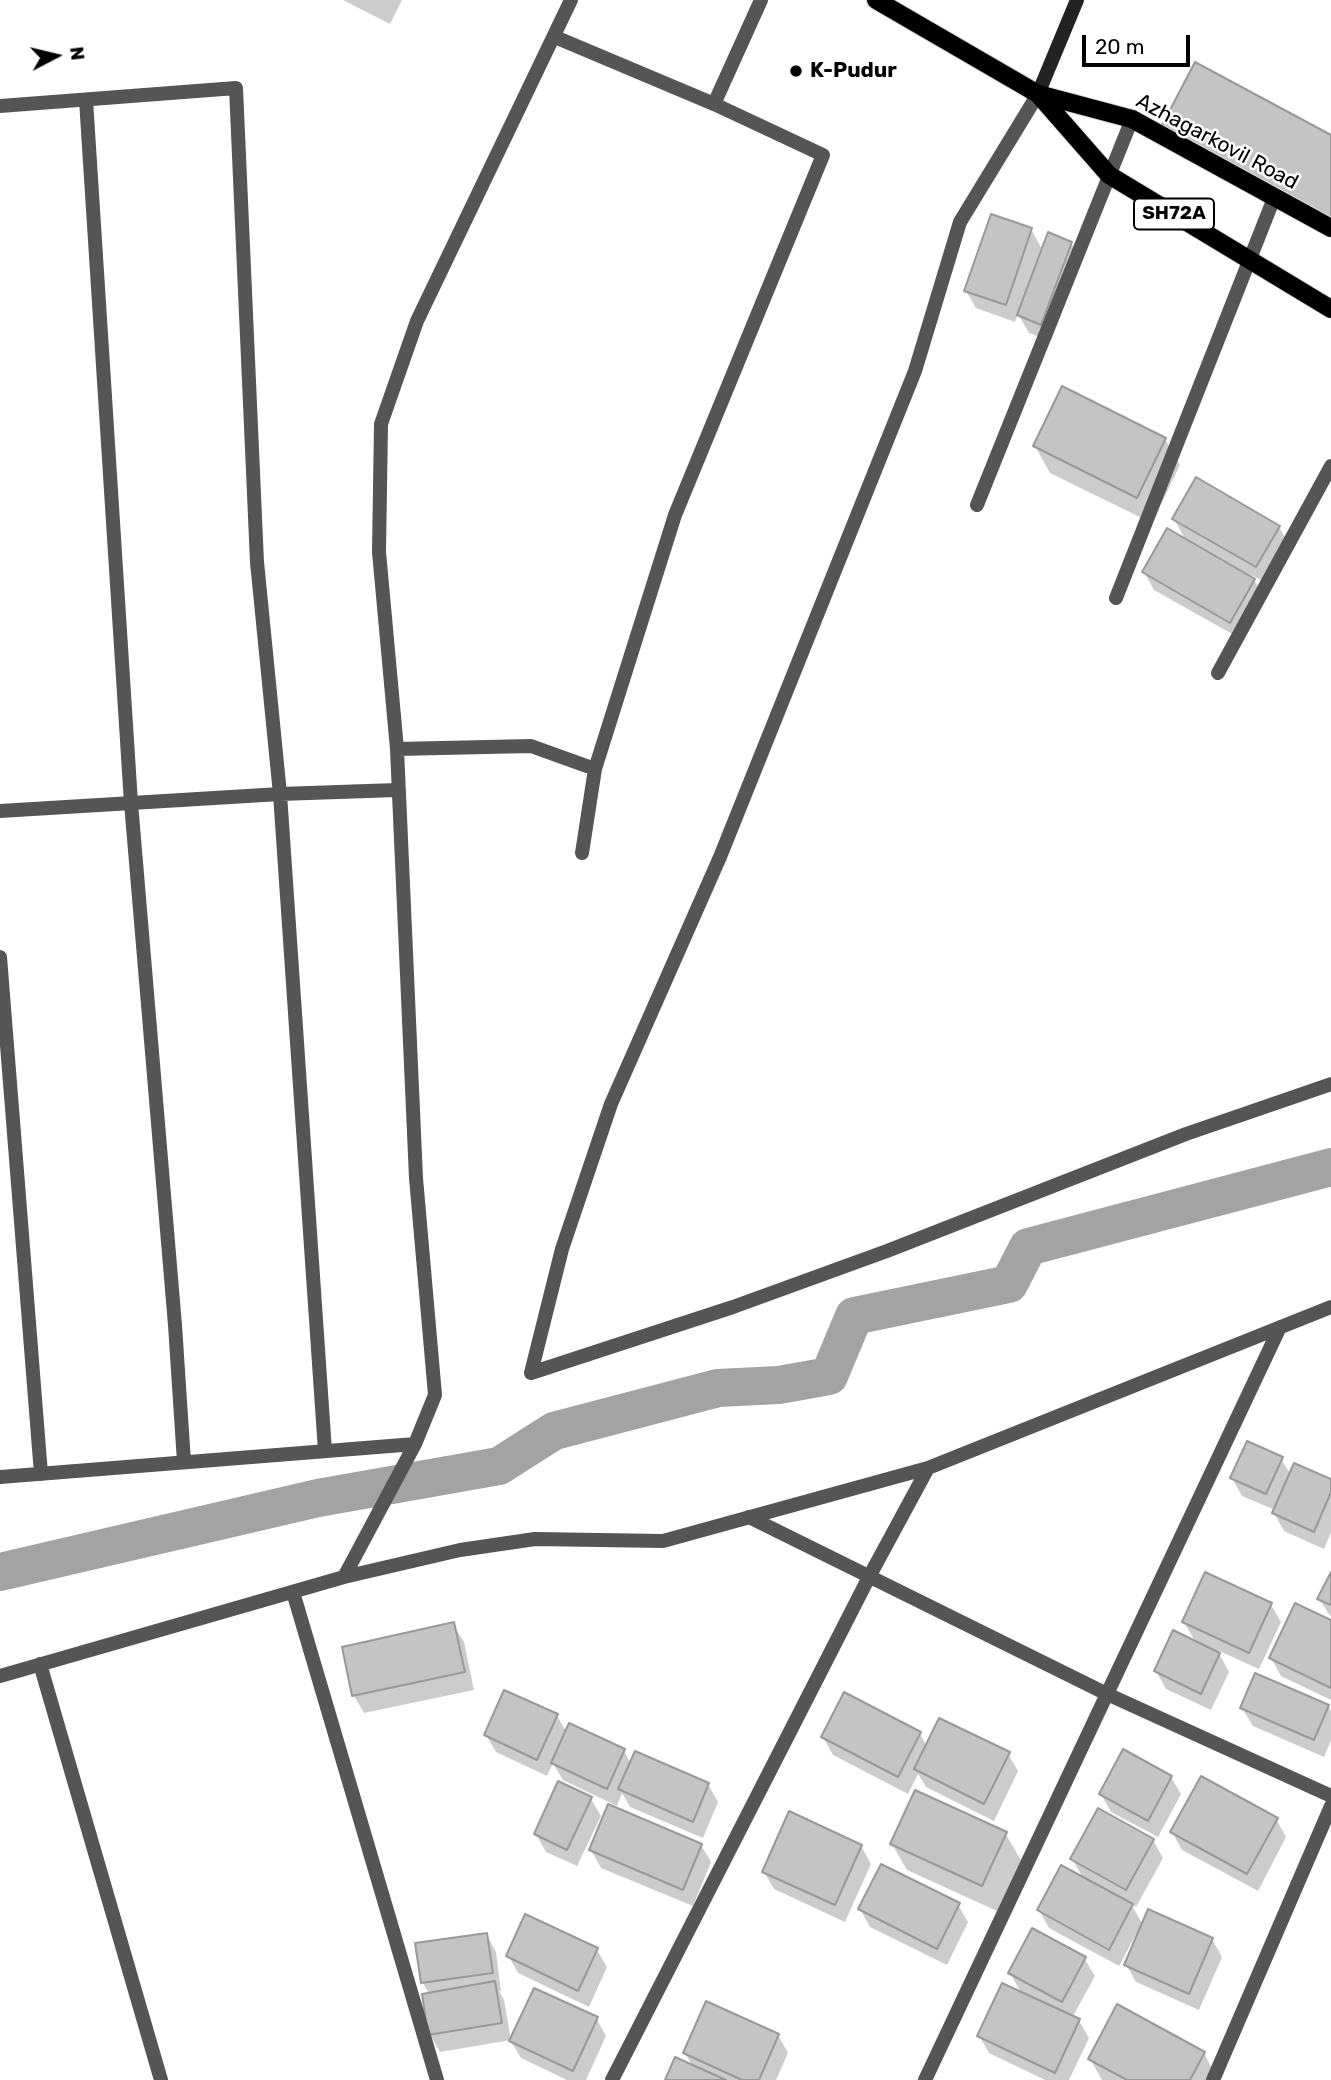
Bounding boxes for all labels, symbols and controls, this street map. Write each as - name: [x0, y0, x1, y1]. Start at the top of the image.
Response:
- north arrow: [21, 21, 91, 91]
- scale bar: [1086, 21, 1194, 65]
- text: 20 m: [1095, 34, 1144, 59]
- text: N: [65, 45, 90, 62]
- place label: K-Pudur: [810, 58, 897, 84]
- marker: K-Pudur: [788, 63, 804, 79]
- street label: Azhagarkovil Road: [1132, 89, 1302, 195]
- road number: SH72A: [1134, 198, 1214, 230]

